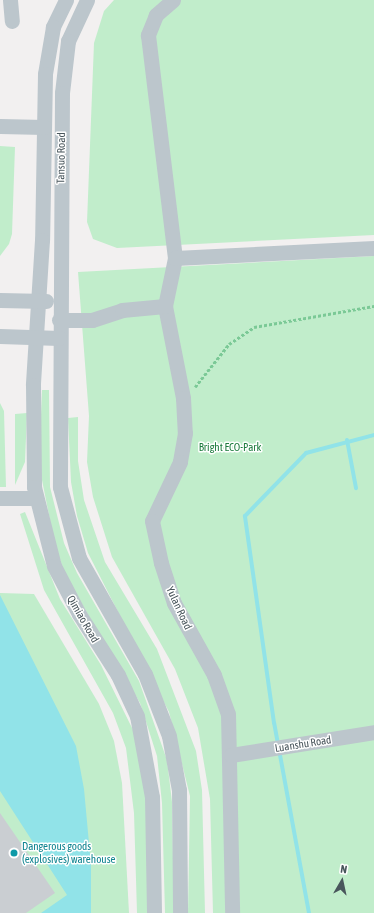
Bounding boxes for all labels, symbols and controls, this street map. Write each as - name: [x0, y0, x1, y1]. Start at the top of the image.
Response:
- street label: Tansuo Road: [54, 132, 68, 184]
- park label: Bright ECO-Park: [199, 440, 261, 454]
- street label: Yulan Road: [163, 584, 195, 632]
- street label: Qimiao Road: [64, 593, 102, 645]
- street label: Luanshu Road: [274, 733, 332, 755]
- place label: Dangerous goods (explosives) warehouse: [22, 840, 116, 866]
- marker: Dangerous goods (explosives) warehouse: [9, 848, 19, 858]
- north arrow: [322, 861, 362, 901]
- text: N: [340, 863, 348, 876]

